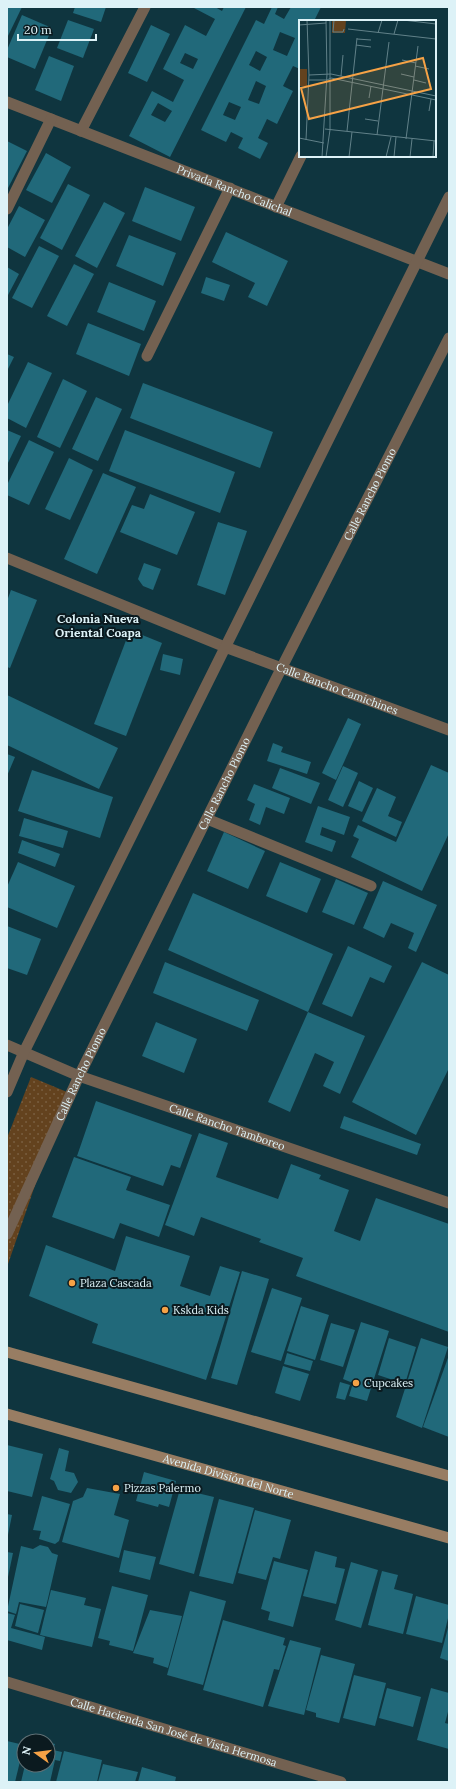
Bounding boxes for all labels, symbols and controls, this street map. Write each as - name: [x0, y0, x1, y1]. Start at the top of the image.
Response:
- scale bar: [18, 16, 96, 42]
- inset map: [299, 20, 436, 157]
- text: 20 m: [24, 22, 52, 37]
- street label: Privada Rancho Calichal: [175, 162, 294, 219]
- street label: Calle Rancho Piomo: [340, 446, 399, 543]
- district label: Colonia Nueva Oriental Coapa: [55, 611, 142, 640]
- street label: Calle Rancho Camichines: [274, 660, 400, 718]
- street label: Calle Rancho Piomo: [195, 735, 253, 832]
- street label: Calle Rancho Piomo: [52, 1025, 109, 1123]
- street label: Calle Rancho Tamboreo: [167, 1100, 287, 1153]
- place label: Plaza Cascada: [80, 1276, 152, 1290]
- marker: Plaza Cascada: [67, 1278, 77, 1288]
- place label: Kskda Kids: [173, 1303, 229, 1317]
- marker: Kskda Kids: [160, 1305, 170, 1315]
- place label: Cupcakes: [364, 1376, 413, 1390]
- marker: Cupcakes: [351, 1378, 361, 1388]
- street label: Avenida División del Norte: [160, 1451, 296, 1501]
- place label: Pizzas Palermo: [124, 1481, 201, 1495]
- marker: Pizzas Palermo: [111, 1483, 121, 1493]
- street label: Calle Hacienda San José de Vista Hermosa: [69, 1694, 279, 1770]
- north arrow: [16, 1733, 56, 1773]
- text: N: [18, 1744, 34, 1756]

